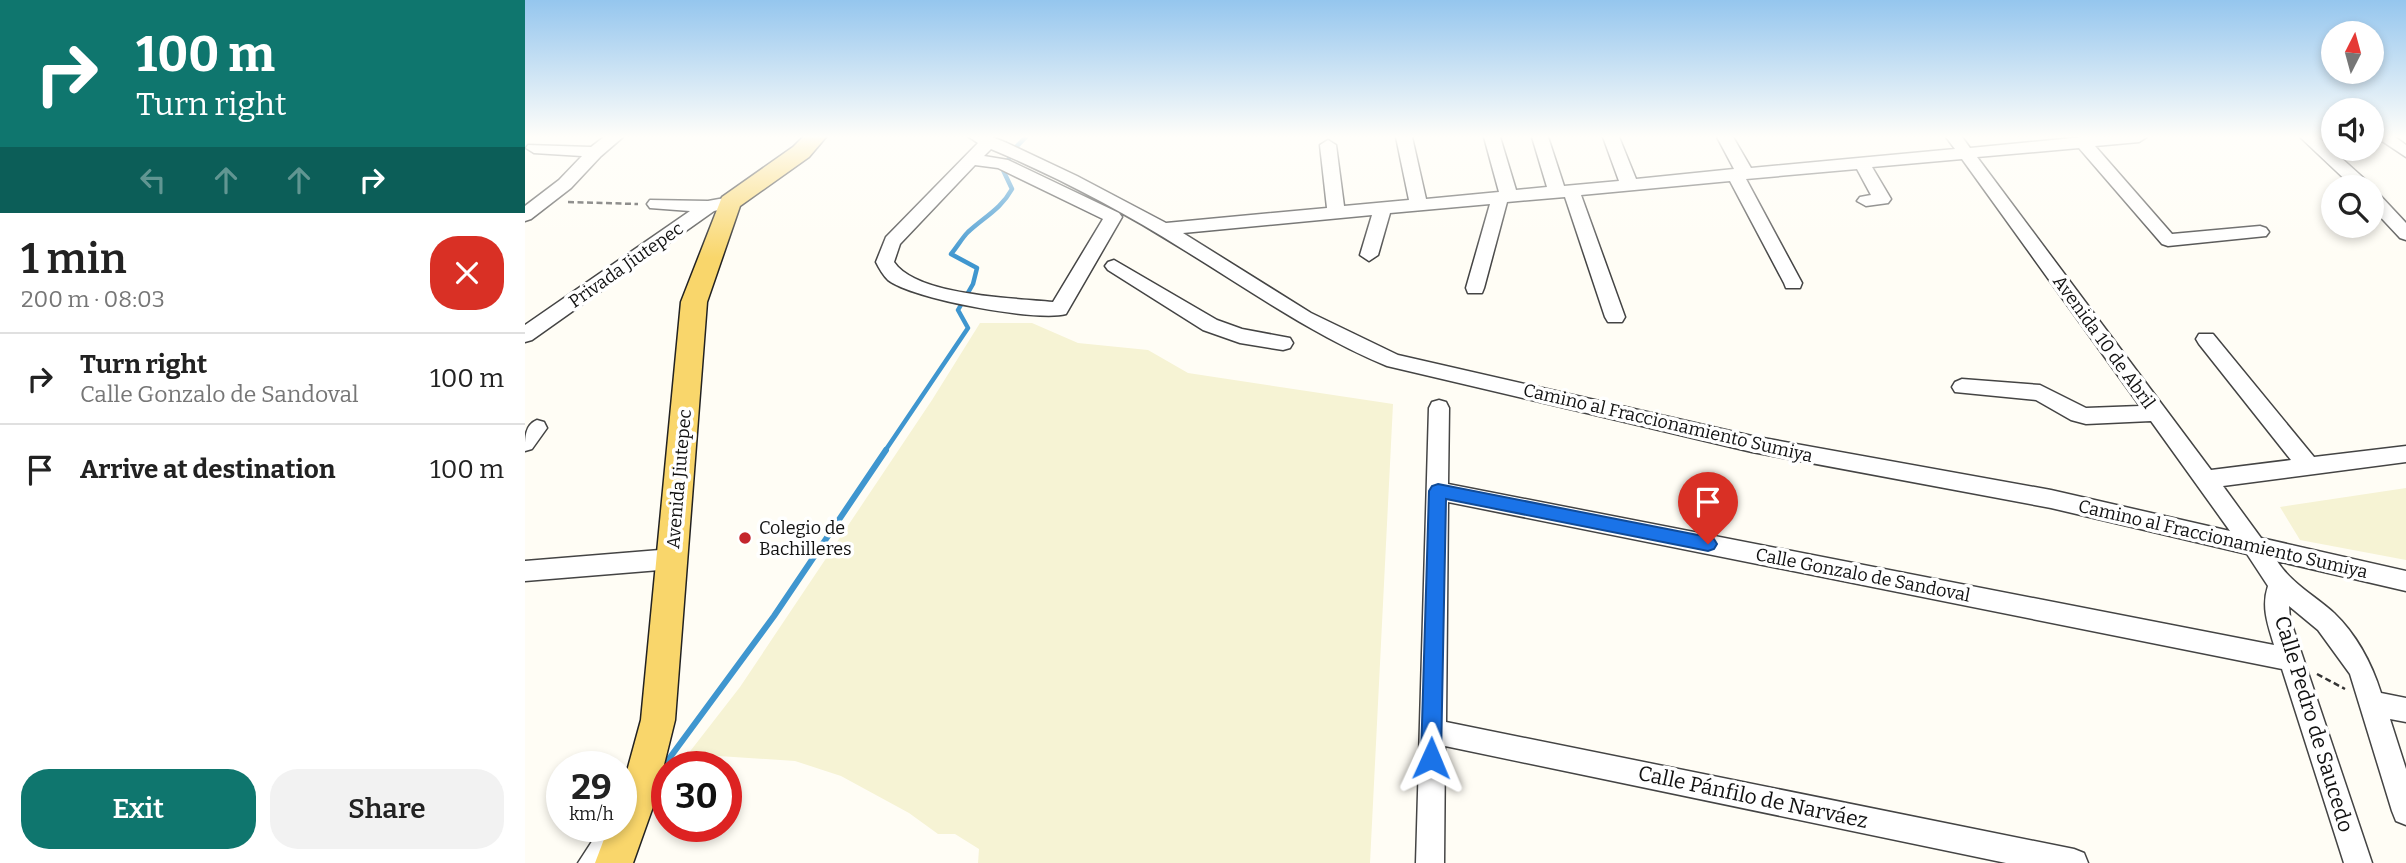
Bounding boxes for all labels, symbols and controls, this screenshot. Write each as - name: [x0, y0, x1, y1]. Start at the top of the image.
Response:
- north arrow: [2321, 21, 2383, 84]
- map controls: [2321, 21, 2384, 238]
- text: 100 m: [136, 25, 275, 84]
- icon: right: [21, 28, 112, 119]
- text: Turn right: [136, 85, 287, 123]
- button: sound: [2321, 98, 2384, 161]
- icon: left: [134, 161, 172, 199]
- icon: ahead: [207, 161, 245, 199]
- icon: ahead: [280, 161, 318, 199]
- icon: right: [353, 161, 391, 199]
- button: search: [2321, 175, 2384, 238]
- street label: Privada Jiutepec: [565, 217, 687, 313]
- text: 1 min: [21, 234, 127, 284]
- button: close: [430, 236, 504, 310]
- street label: Avenida 10 de Abril: [2048, 271, 2160, 413]
- text: 200 m · 08:03: [21, 285, 165, 313]
- text: Turn right: [80, 349, 207, 380]
- icon: right: [21, 360, 59, 398]
- text: 100 m: [430, 363, 504, 394]
- street label: Camino al Fraccionamiento Sumiya: [1521, 379, 1815, 467]
- text: Calle Gonzalo de Sandoval: [80, 380, 359, 408]
- street label: Avenida Jiutepec: [662, 408, 696, 550]
- icon: arrive: [21, 451, 59, 489]
- text: Arrive at destination: [80, 454, 335, 485]
- text: 100 m: [430, 454, 504, 485]
- pin: [1678, 472, 1738, 544]
- icon: arrive: [1689, 483, 1727, 521]
- street label: Camino al Fraccionamiento Sumiya: [2076, 495, 2370, 583]
- place label: Colegio de Bachilleres: [759, 517, 852, 560]
- marker: Colegio de Bachilleres: [737, 530, 753, 546]
- street label: Calle Gonzalo de Sandoval: [1754, 543, 1972, 607]
- street label: Calle Pedro de Saucedo: [2269, 613, 2359, 835]
- position arrow: [1394, 721, 1468, 795]
- speed limit sign: 30: [651, 751, 742, 842]
- street label: Calle Pánfilo de Narváez: [1636, 760, 1870, 834]
- text: 29: [571, 766, 612, 808]
- button: Exit: [21, 769, 256, 849]
- button: Share: [270, 769, 504, 849]
- text: km/h: [569, 803, 614, 825]

